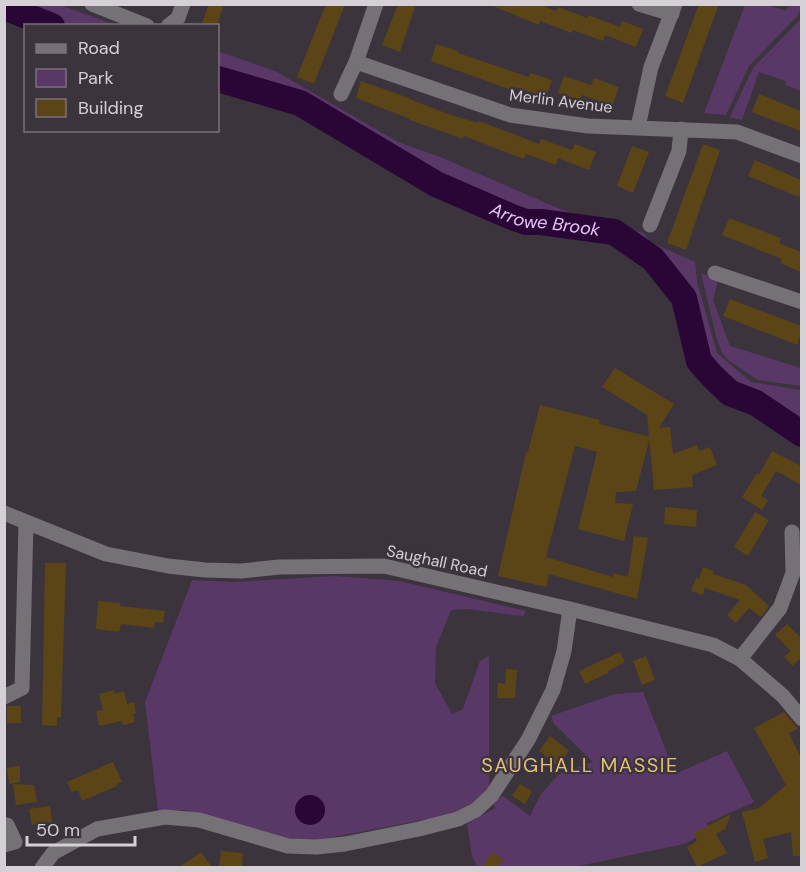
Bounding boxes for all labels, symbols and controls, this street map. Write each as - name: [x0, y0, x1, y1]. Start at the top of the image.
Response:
- legend: [24, 24, 219, 132]
- text: Road: [78, 36, 120, 60]
- text: Park: [78, 66, 114, 90]
- street label: Merlin Avenue: [508, 84, 614, 118]
- text: Building: [78, 96, 143, 120]
- water label: Arrowe Brook: [486, 197, 602, 242]
- street label: Saughall Road: [385, 540, 489, 582]
- district label: SAUGHALL MASSIE: [481, 752, 679, 778]
- scale bar: [27, 809, 135, 847]
- text: 50 m: [36, 818, 80, 842]

